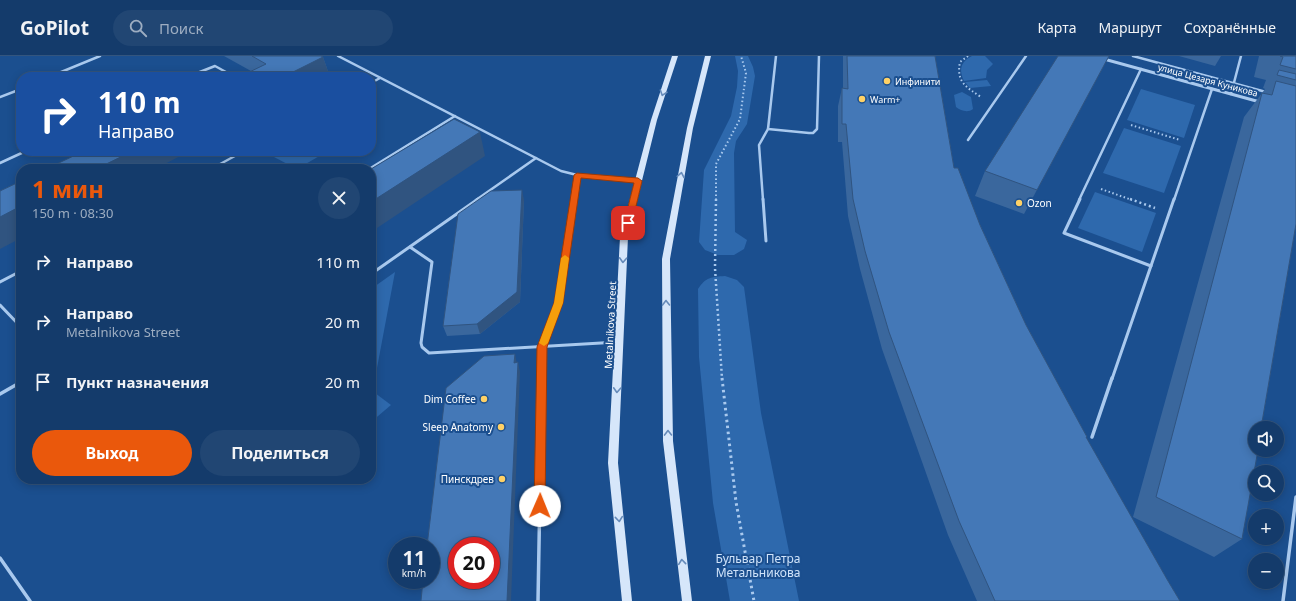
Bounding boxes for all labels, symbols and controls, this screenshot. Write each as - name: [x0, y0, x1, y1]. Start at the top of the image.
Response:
- search box: [113, 10, 393, 46]
- text: GoPilot: [20, 15, 89, 41]
- icon: search: [127, 17, 149, 39]
- text: Поиск: [159, 18, 204, 38]
- text: Карта: [1037, 18, 1076, 37]
- text: Маршрут: [1098, 18, 1162, 37]
- text: Сохранённые: [1184, 18, 1276, 37]
- street label: улица Цезаря Куникова: [1157, 60, 1259, 100]
- place label: Инфинити: [895, 75, 940, 88]
- marker: Инфинити: [882, 76, 892, 86]
- text: 110 m: [98, 83, 181, 121]
- icon: right: [32, 88, 84, 140]
- one-way arrow: [659, 89, 668, 96]
- place label: Warm+: [870, 93, 901, 106]
- marker: Warm+: [857, 94, 867, 104]
- text: Направо: [98, 119, 174, 143]
- one-way arrow: [677, 171, 685, 178]
- text: 1 мин: [32, 172, 104, 205]
- button: close: [318, 177, 360, 219]
- place label: Ozon: [1027, 196, 1052, 210]
- marker: Ozon: [1014, 198, 1024, 208]
- text: 150 m · 08:30: [32, 204, 113, 222]
- pin: [611, 206, 645, 240]
- icon: arrive: [617, 212, 639, 234]
- icon: right: [32, 251, 54, 273]
- text: Направо: [66, 252, 133, 272]
- text: 110 m: [316, 252, 360, 272]
- one-way arrow: [619, 257, 627, 263]
- street label: Metalnikova Street: [601, 280, 619, 369]
- one-way arrow: [662, 300, 670, 306]
- text: Направо: [66, 303, 133, 323]
- icon: right: [32, 311, 54, 333]
- text: 20 m: [325, 312, 360, 332]
- text: Metalnikova Street: [66, 323, 180, 341]
- icon: arrive: [32, 371, 54, 393]
- text: Пункт назначения: [66, 372, 209, 392]
- text: 20 m: [325, 372, 360, 392]
- one-way arrow: [613, 387, 621, 393]
- place label: Dim Coffee: [424, 392, 476, 406]
- marker: Dim Coffee: [479, 394, 489, 404]
- place label: Sleep Anatomy: [423, 420, 494, 434]
- map controls: [1248, 421, 1284, 589]
- button: sound: [1248, 421, 1284, 457]
- marker: Sleep Anatomy: [496, 422, 506, 432]
- button: Выход: [32, 430, 192, 476]
- button: Поделиться: [200, 430, 360, 476]
- one-way arrow: [664, 430, 672, 436]
- button: search: [1248, 465, 1284, 501]
- place label: Пинскдрев: [441, 472, 494, 486]
- marker: Пинскдрев: [497, 474, 507, 484]
- position arrow: [519, 485, 561, 527]
- button: +: [1248, 509, 1284, 545]
- one-way arrow: [614, 516, 623, 522]
- speed limit sign: 20: [448, 537, 500, 589]
- text: 11: [403, 544, 425, 571]
- park label: Бульвар Петра Метальникова: [715, 550, 801, 581]
- button: −: [1248, 553, 1284, 589]
- one-way arrow: [678, 559, 687, 565]
- text: km/h: [402, 566, 426, 580]

